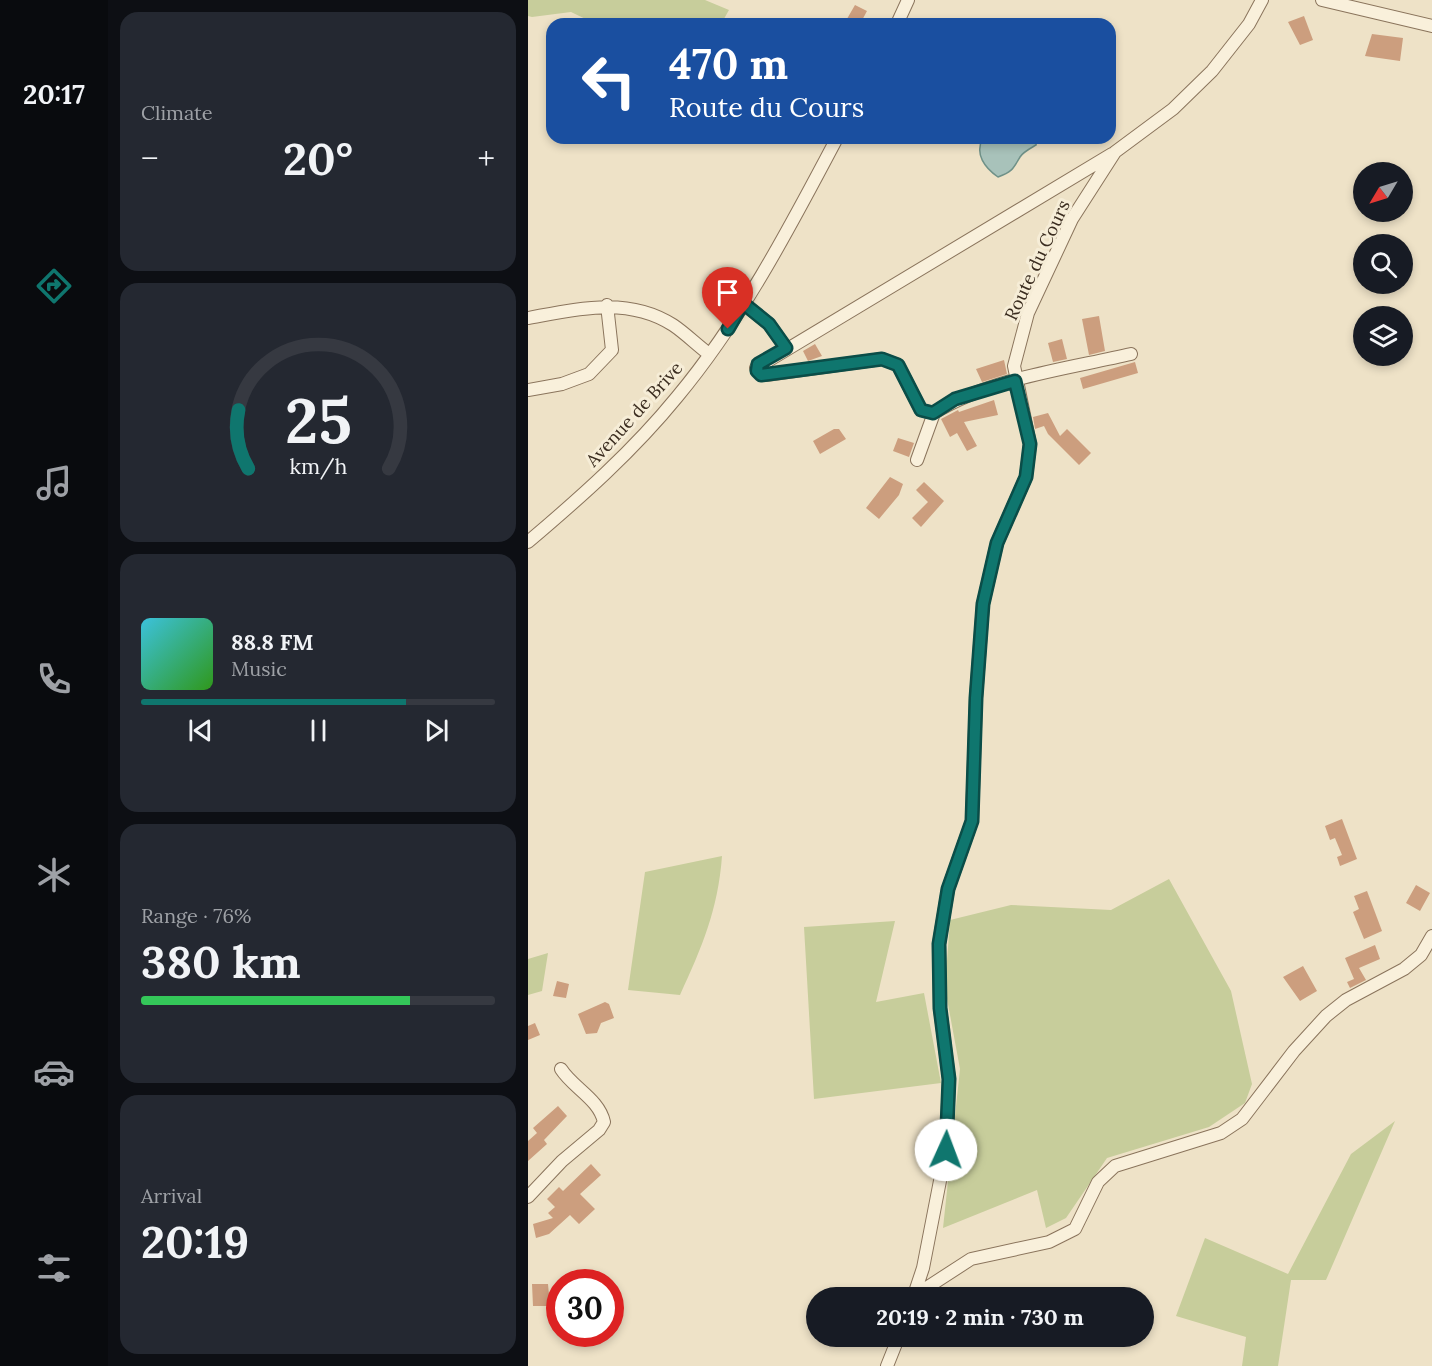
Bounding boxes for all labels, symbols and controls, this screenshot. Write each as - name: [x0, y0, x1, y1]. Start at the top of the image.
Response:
- text: 470 m: [669, 37, 788, 91]
- icon: left: [570, 42, 648, 120]
- text: 20:17: [23, 77, 85, 111]
- text: Route du Cours: [669, 90, 864, 124]
- text: Climate: [141, 100, 213, 125]
- text: 20°: [283, 130, 353, 187]
- text: −: [141, 137, 159, 179]
- text: +: [477, 137, 495, 179]
- north arrow: [1353, 162, 1413, 222]
- map controls: [1353, 162, 1413, 366]
- street label: Route du Cours: [999, 196, 1075, 324]
- button: search: [1353, 234, 1413, 294]
- icon: directions: [33, 265, 75, 307]
- pin: [702, 267, 753, 329]
- icon: arrive: [711, 276, 744, 309]
- button: layers: [1353, 306, 1413, 366]
- street label: Avenue de Brive: [580, 356, 687, 472]
- text: 25: [285, 380, 351, 460]
- text: km/h: [289, 453, 347, 481]
- icon: music: [33, 462, 75, 504]
- text: 88.8 FM: [231, 628, 314, 656]
- text: Music: [231, 656, 287, 681]
- icon: phone: [33, 658, 75, 700]
- icon: previous: [184, 714, 217, 747]
- icon: pause: [302, 714, 335, 747]
- icon: next: [420, 714, 453, 747]
- icon: climate: [33, 854, 75, 896]
- text: Range · 76%: [141, 903, 252, 928]
- text: 380 km: [141, 933, 301, 990]
- icon: car: [33, 1051, 75, 1093]
- position arrow: [914, 1118, 978, 1182]
- text: Arrival: [141, 1183, 202, 1208]
- text: 20:19: [141, 1213, 249, 1270]
- icon: filters: [33, 1247, 75, 1289]
- speed limit sign: 30: [546, 1269, 624, 1347]
- text: 20:19 · 2 min · 730 m: [876, 1303, 1084, 1331]

